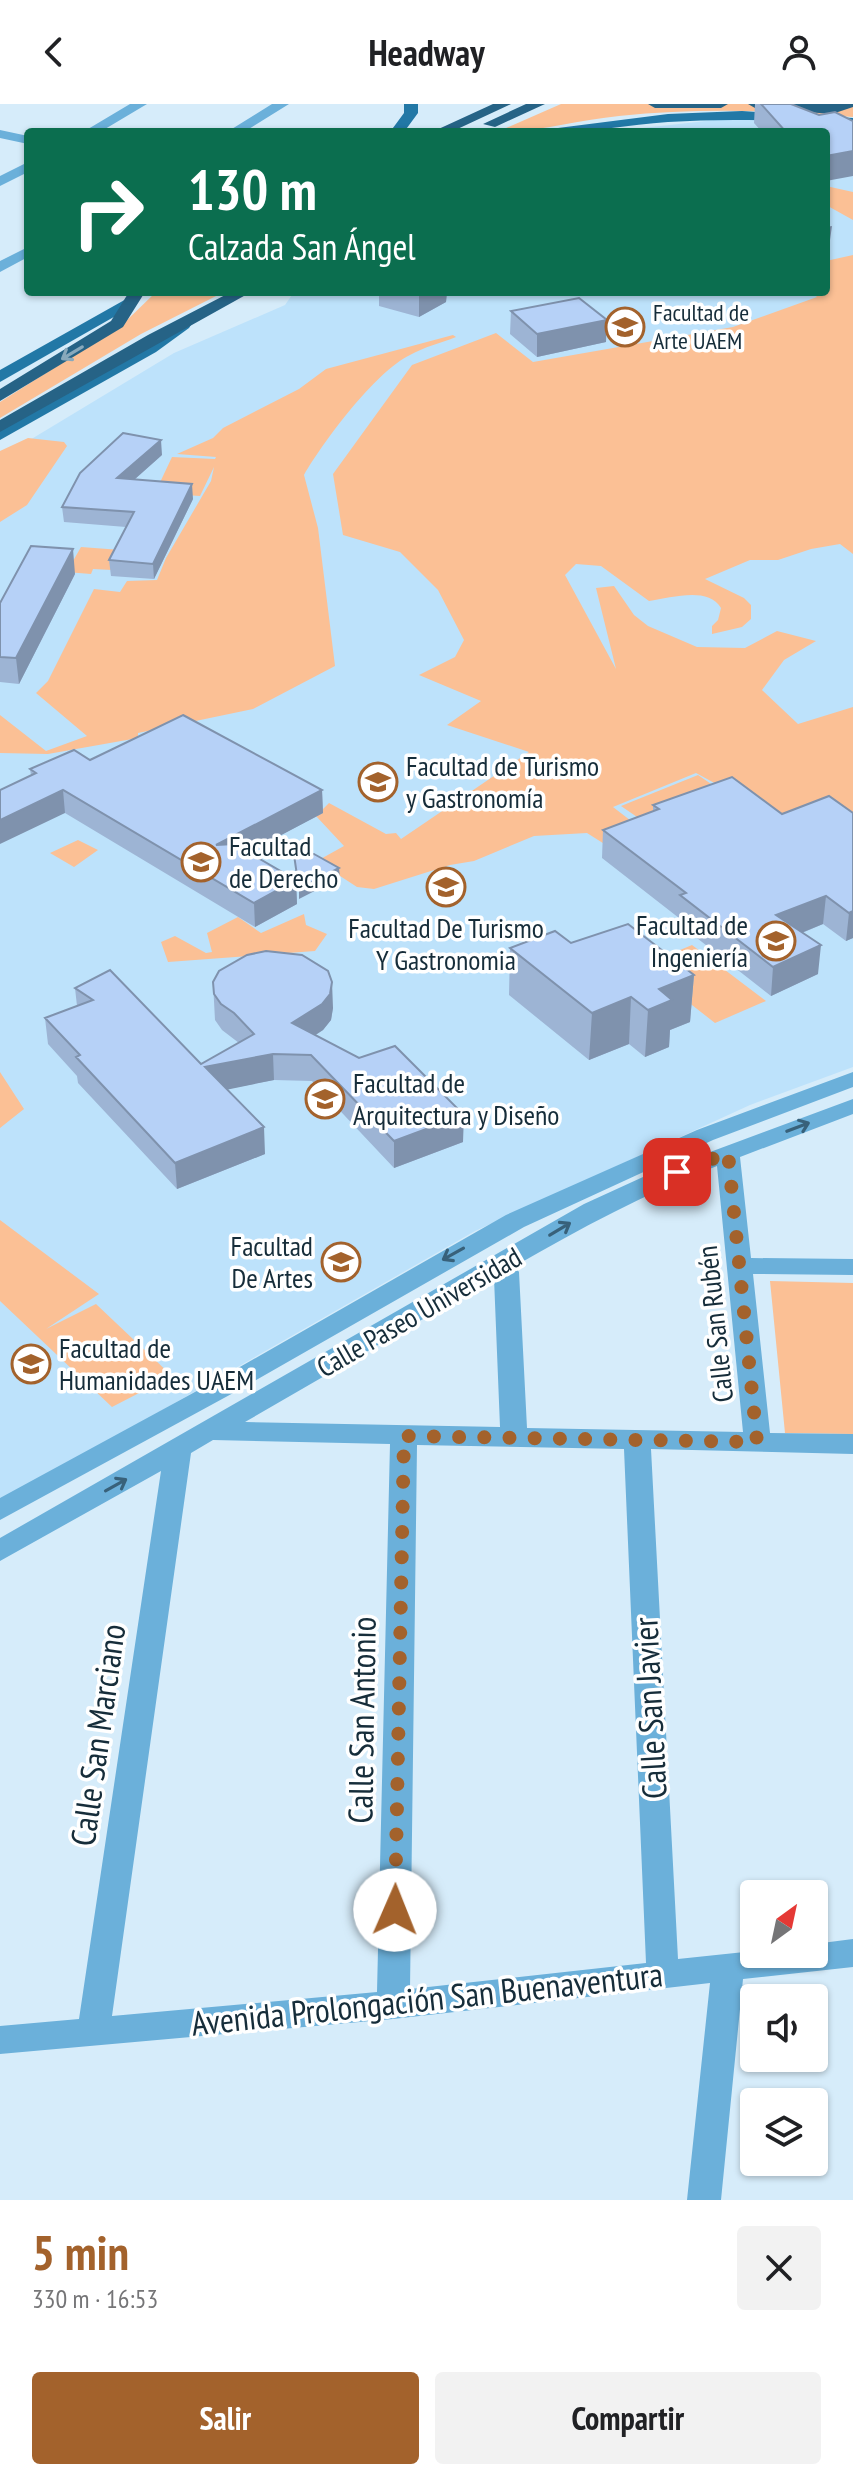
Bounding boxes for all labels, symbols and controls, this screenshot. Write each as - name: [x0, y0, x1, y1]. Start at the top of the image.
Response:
- text: Headway: [368, 29, 485, 76]
- icon: back: [32, 30, 76, 74]
- icon: person: [777, 30, 821, 74]
- text: 130 m: [188, 153, 317, 225]
- icon: right: [56, 160, 160, 264]
- text: Calzada San Ángel: [188, 223, 416, 270]
- place label: Facultad de Arte UAEM: [653, 297, 749, 356]
- school or university icon: Facultad de Arte UAEM: [604, 306, 646, 348]
- one-way arrow: [61, 345, 84, 361]
- place label: Facultad de Turismo y Gastronomía: [406, 747, 599, 816]
- school or university icon: Facultad de Turismo y Gastronomía: [357, 761, 399, 803]
- place label: Facultad de Derecho: [229, 827, 338, 896]
- school or university icon: Facultad de Derecho: [180, 841, 222, 883]
- school or university icon: Facultad De Turismo Y Gastronomia: [425, 866, 467, 908]
- place label: Facultad de Ingeniería: [636, 906, 748, 975]
- place label: Facultad De Turismo Y Gastronomia: [348, 909, 544, 978]
- school or university icon: Facultad de Ingeniería: [755, 920, 797, 962]
- place label: Facultad de Arquitectura y Diseño: [353, 1064, 559, 1133]
- school or university icon: Facultad de Arquitectura y Diseño: [304, 1078, 346, 1120]
- one-way arrow: [786, 1119, 810, 1133]
- pin: [643, 1138, 711, 1206]
- icon: arrive: [655, 1150, 699, 1194]
- one-way arrow: [548, 1221, 571, 1237]
- place label: Facultad De Artes: [231, 1227, 313, 1296]
- street label: Calle Paseo Universidad: [310, 1238, 528, 1385]
- school or university icon: Facultad De Artes: [320, 1241, 362, 1283]
- street label: Calle San Rubén: [688, 1244, 741, 1404]
- one-way arrow: [442, 1247, 465, 1263]
- place label: Facultad de Humanidades UAEM: [59, 1329, 254, 1398]
- school or university icon: Facultad de Humanidades UAEM: [10, 1343, 52, 1385]
- one-way arrow: [104, 1477, 128, 1492]
- street label: Calle San Javier: [622, 1615, 676, 1800]
- street label: Calle San Antonio: [337, 1616, 385, 1824]
- street label: Calle San Marciano: [60, 1621, 134, 1849]
- position arrow: [353, 1868, 437, 1952]
- north arrow: [740, 1880, 828, 1968]
- map controls: [740, 1880, 828, 2176]
- street label: Avenida Prolongación San Buenaventura: [189, 1951, 665, 2045]
- button: sound: [740, 1984, 828, 2072]
- button: layers: [740, 2088, 828, 2176]
- text: 5 min: [32, 2221, 129, 2283]
- button: close: [737, 2226, 821, 2310]
- text: 330 m · 16:53: [32, 2282, 158, 2315]
- button: Salir: [32, 2372, 419, 2464]
- button: Compartir: [435, 2372, 821, 2464]

